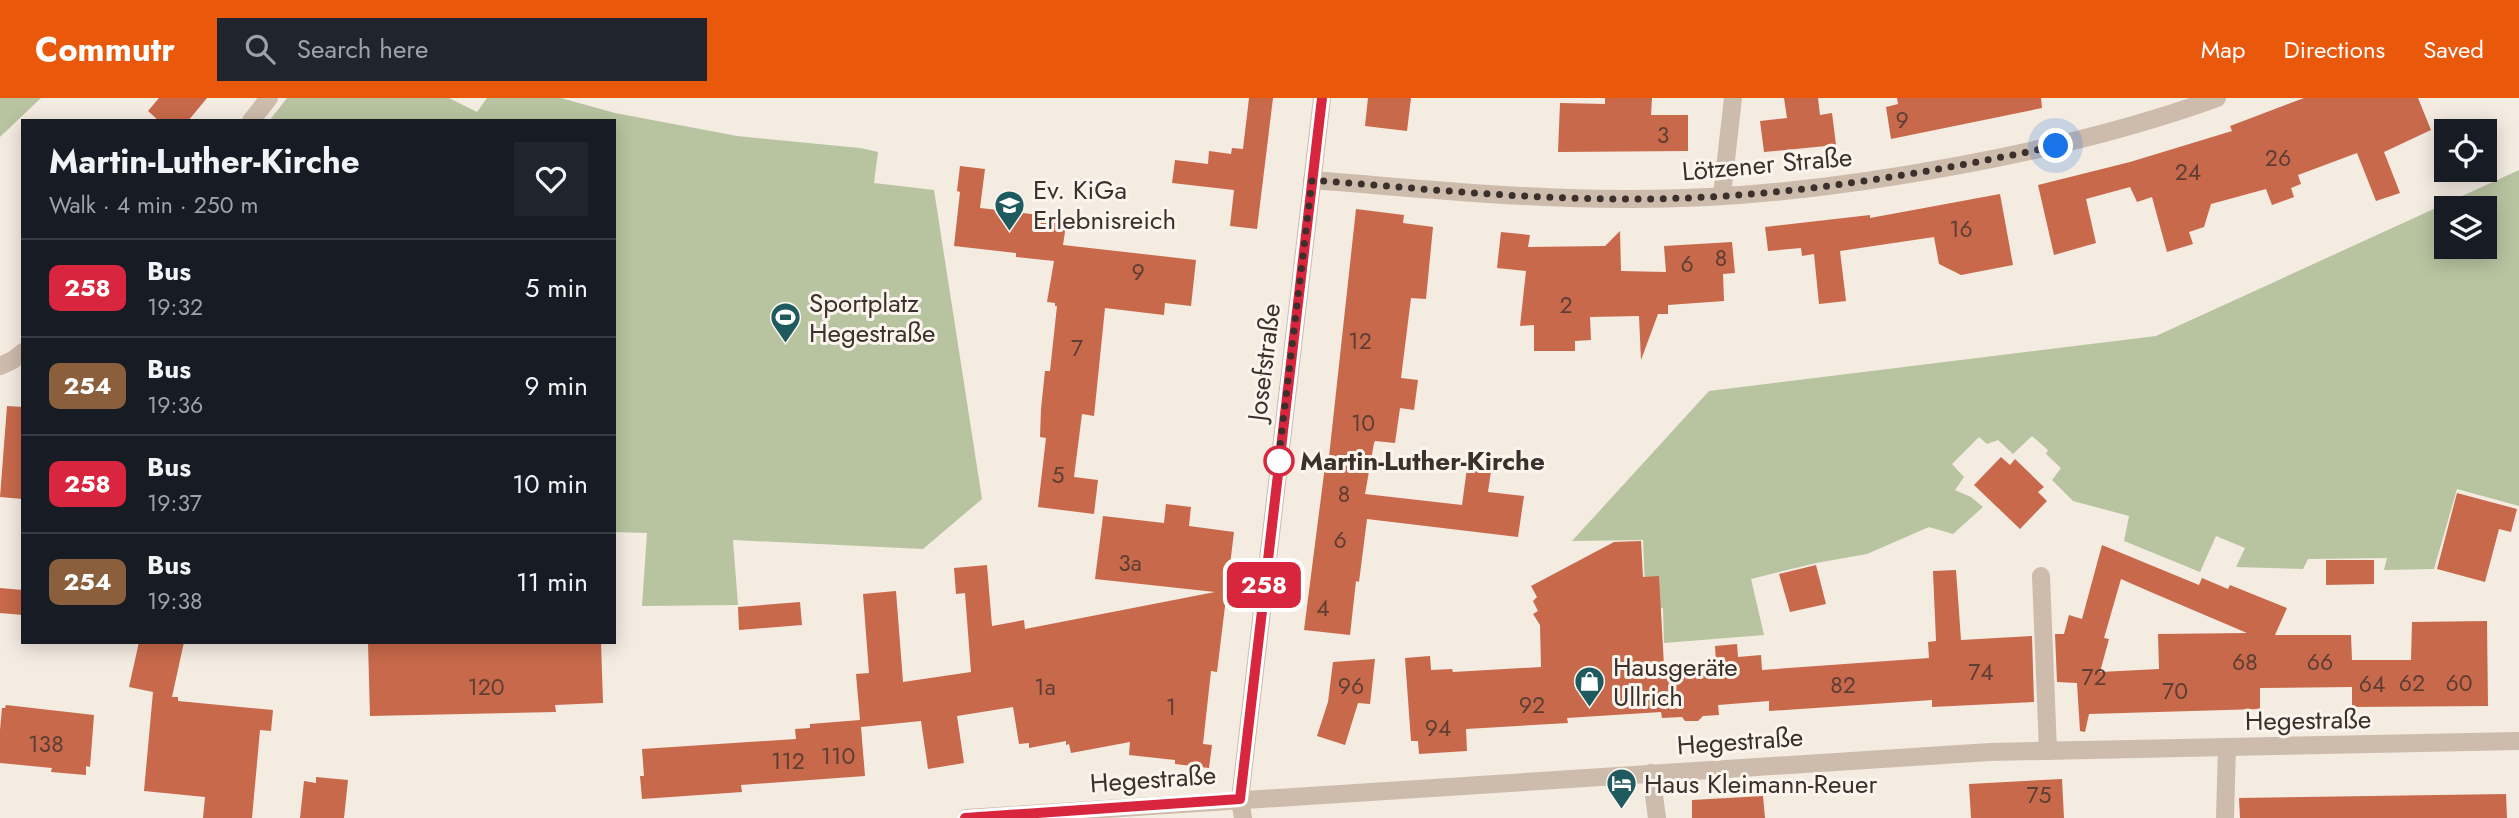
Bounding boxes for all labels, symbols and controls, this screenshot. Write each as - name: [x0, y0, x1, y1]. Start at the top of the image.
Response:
- search box: [217, 18, 707, 81]
- text: Commutr: [35, 26, 175, 73]
- icon: search: [241, 30, 279, 68]
- text: Search here: [297, 30, 428, 68]
- text: Map: [2201, 32, 2246, 67]
- text: Directions: [2284, 32, 2385, 67]
- text: Saved: [2423, 32, 2484, 67]
- house number: 9: [1895, 103, 1909, 137]
- house number: 3: [1657, 118, 1669, 152]
- map controls: [2434, 119, 2497, 259]
- button: locate: [2434, 119, 2497, 182]
- your location: [2038, 128, 2073, 163]
- text: Martin-Luther-Kirche: [49, 138, 360, 185]
- street label: Lötzener Straße: [1680, 138, 1854, 190]
- house number: 26: [2265, 141, 2291, 175]
- button: heart: [514, 142, 588, 216]
- house number: 24: [2175, 155, 2201, 189]
- place label: Ev. KiGa Erlebnisreich: [1033, 171, 1176, 239]
- text: Walk · 4 min · 250 m: [49, 188, 258, 222]
- school or university icon: Ev. KiGa Erlebnisreich: [993, 188, 1027, 232]
- button: layers: [2434, 196, 2497, 259]
- house number: 16: [1949, 212, 1973, 246]
- house number: 8: [1715, 241, 1727, 275]
- house number: 6: [1680, 247, 1694, 281]
- text: Bus: [147, 252, 191, 290]
- house number: 9: [1131, 255, 1145, 289]
- text: 5 min: [525, 269, 588, 307]
- text: 258: [64, 270, 111, 305]
- place label: Sportplatz Hegestraße: [809, 284, 935, 352]
- house number: 2: [1559, 288, 1573, 322]
- text: 19:32: [147, 290, 203, 324]
- sports icon: Sportplatz Hegestraße: [769, 301, 803, 345]
- street label: Josefstraße: [1238, 301, 1290, 426]
- house number: 12: [1348, 324, 1372, 358]
- house number: 7: [1071, 331, 1083, 365]
- text: Bus: [147, 350, 191, 388]
- text: 9 min: [525, 367, 588, 405]
- text: 254: [64, 368, 111, 403]
- text: 19:36: [147, 388, 203, 422]
- house number: 10: [1351, 406, 1375, 440]
- place label: Martin-Luther-Kirche: [1300, 442, 1545, 480]
- marker: Martin-Luther-Kirche: [1264, 446, 1294, 476]
- text: Bus: [147, 448, 191, 486]
- house number: 5: [1052, 458, 1065, 492]
- text: 10 min: [512, 465, 588, 503]
- text: 258: [64, 466, 111, 501]
- house number: 8: [1338, 477, 1350, 511]
- text: 19:37: [147, 486, 202, 520]
- house number: 6: [1333, 523, 1347, 557]
- text: Bus: [147, 546, 191, 584]
- house number: 3a: [1118, 546, 1142, 580]
- line badge: 258: [1224, 562, 1304, 608]
- text: 11 min: [516, 563, 588, 601]
- text: 254: [64, 564, 111, 599]
- text: 258: [1241, 567, 1287, 602]
- text: 19:38: [147, 584, 203, 618]
- house number: 4: [1316, 591, 1330, 625]
- house number: 68: [2232, 645, 2258, 679]
- house number: 66: [2307, 645, 2333, 679]
- place label: Hausgeräte Ullrich: [1613, 648, 1738, 716]
- house number: 74: [1968, 655, 1994, 689]
- house number: 72: [2081, 660, 2107, 694]
- shop icon: Hausgeräte Ullrich: [1573, 665, 1607, 709]
- house number: 62: [2399, 666, 2425, 700]
- house number: 60: [2445, 666, 2473, 700]
- house number: 64: [2359, 667, 2385, 701]
- house number: 82: [1830, 668, 1856, 702]
- house number: 96: [1338, 669, 1364, 703]
- house number: 120: [467, 670, 505, 704]
- house number: 1a: [1034, 670, 1056, 704]
- house number: 70: [2162, 674, 2188, 708]
- house number: 92: [1519, 688, 1545, 722]
- house number: 1: [1166, 690, 1176, 724]
- street label: Hegestraße: [2244, 700, 2372, 740]
- house number: 94: [1425, 711, 1451, 745]
- street label: Hegestraße: [1676, 718, 1804, 764]
- house number: 138: [28, 727, 64, 761]
- house number: 110: [821, 739, 855, 773]
- house number: 112: [771, 744, 805, 778]
- street label: Hegestraße: [1089, 756, 1217, 802]
- place label: Haus Kleimann-Reuer: [1644, 765, 1877, 803]
- hotel icon: Haus Kleimann-Reuer: [1604, 767, 1638, 811]
- house number: 75: [2026, 778, 2052, 812]

